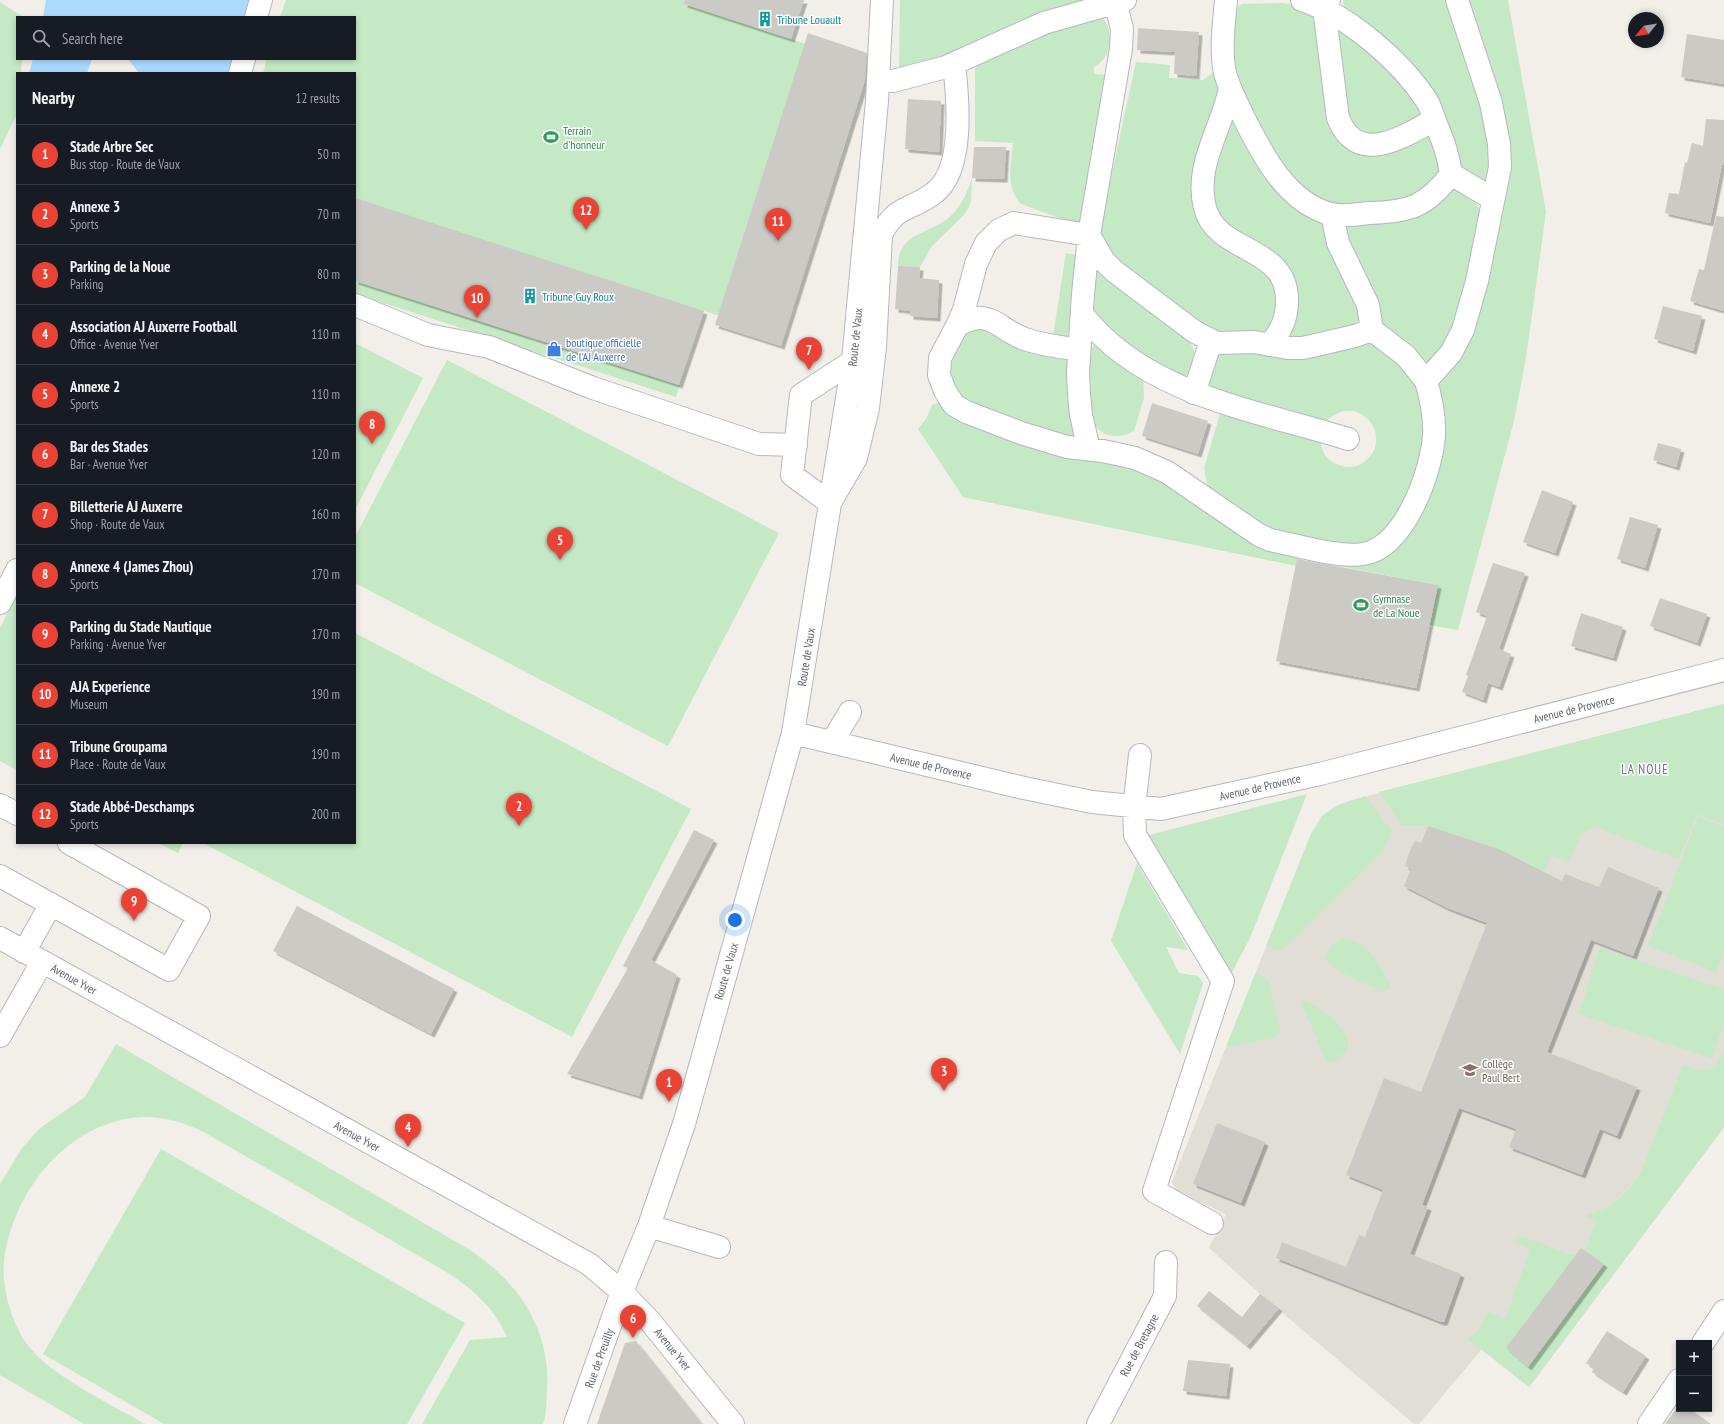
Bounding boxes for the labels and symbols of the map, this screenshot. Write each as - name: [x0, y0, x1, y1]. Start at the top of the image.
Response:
- building icon: Tribune Louault: [756, 10, 774, 28]
- place label: Tribune Louault: [777, 12, 842, 27]
- north arrow: [1628, 12, 1664, 48]
- place label: Terrain d'honneur: [563, 123, 606, 152]
- sports icon: Terrain d'honneur: [542, 128, 560, 146]
- pin: 12: [573, 197, 599, 230]
- pin: 11: [765, 208, 791, 241]
- pin: 10: [464, 285, 490, 318]
- building icon: Tribune Guy Roux: [521, 287, 539, 305]
- place label: Tribune Guy Roux: [542, 289, 614, 304]
- street label: Route de Vaux: [844, 307, 866, 367]
- place label: boutique officielle de l'AJ Auxerre: [566, 335, 641, 364]
- pin: 7: [796, 337, 822, 370]
- shop icon: boutique officielle de l'AJ Auxerre: [545, 340, 563, 358]
- pin: 8: [359, 411, 385, 444]
- pin: 5: [547, 527, 573, 560]
- place label: Gymnase de La Noue: [1373, 591, 1420, 620]
- sports icon: Gymnase de La Noue: [1352, 596, 1370, 614]
- street label: Route de Vaux: [794, 627, 818, 687]
- street label: Avenue de Provence: [1532, 692, 1616, 726]
- street label: Avenue de Provence: [889, 749, 973, 783]
- district label: LA NOUE: [1621, 761, 1669, 778]
- street label: Avenue de Provence: [1218, 770, 1302, 804]
- pin: 2: [506, 793, 532, 826]
- pin: 9: [121, 888, 147, 921]
- your location: [725, 910, 745, 930]
- street label: Route de Vaux: [711, 941, 741, 1001]
- street label: Avenue Yver: [48, 960, 100, 998]
- place label: Collège Paul Bert: [1482, 1056, 1521, 1085]
- pin: 3: [931, 1058, 957, 1091]
- school or university icon: Collège Paul Bert: [1461, 1061, 1479, 1079]
- pin: 1: [656, 1069, 682, 1102]
- pin: 4: [395, 1114, 421, 1147]
- street label: Avenue Yver: [331, 1117, 383, 1155]
- pin: 6: [620, 1305, 646, 1338]
- street label: Rue de Bretagne: [1116, 1311, 1162, 1379]
- street label: Avenue Yver: [651, 1325, 695, 1374]
- street label: Rue de Preuilly: [581, 1326, 617, 1390]

